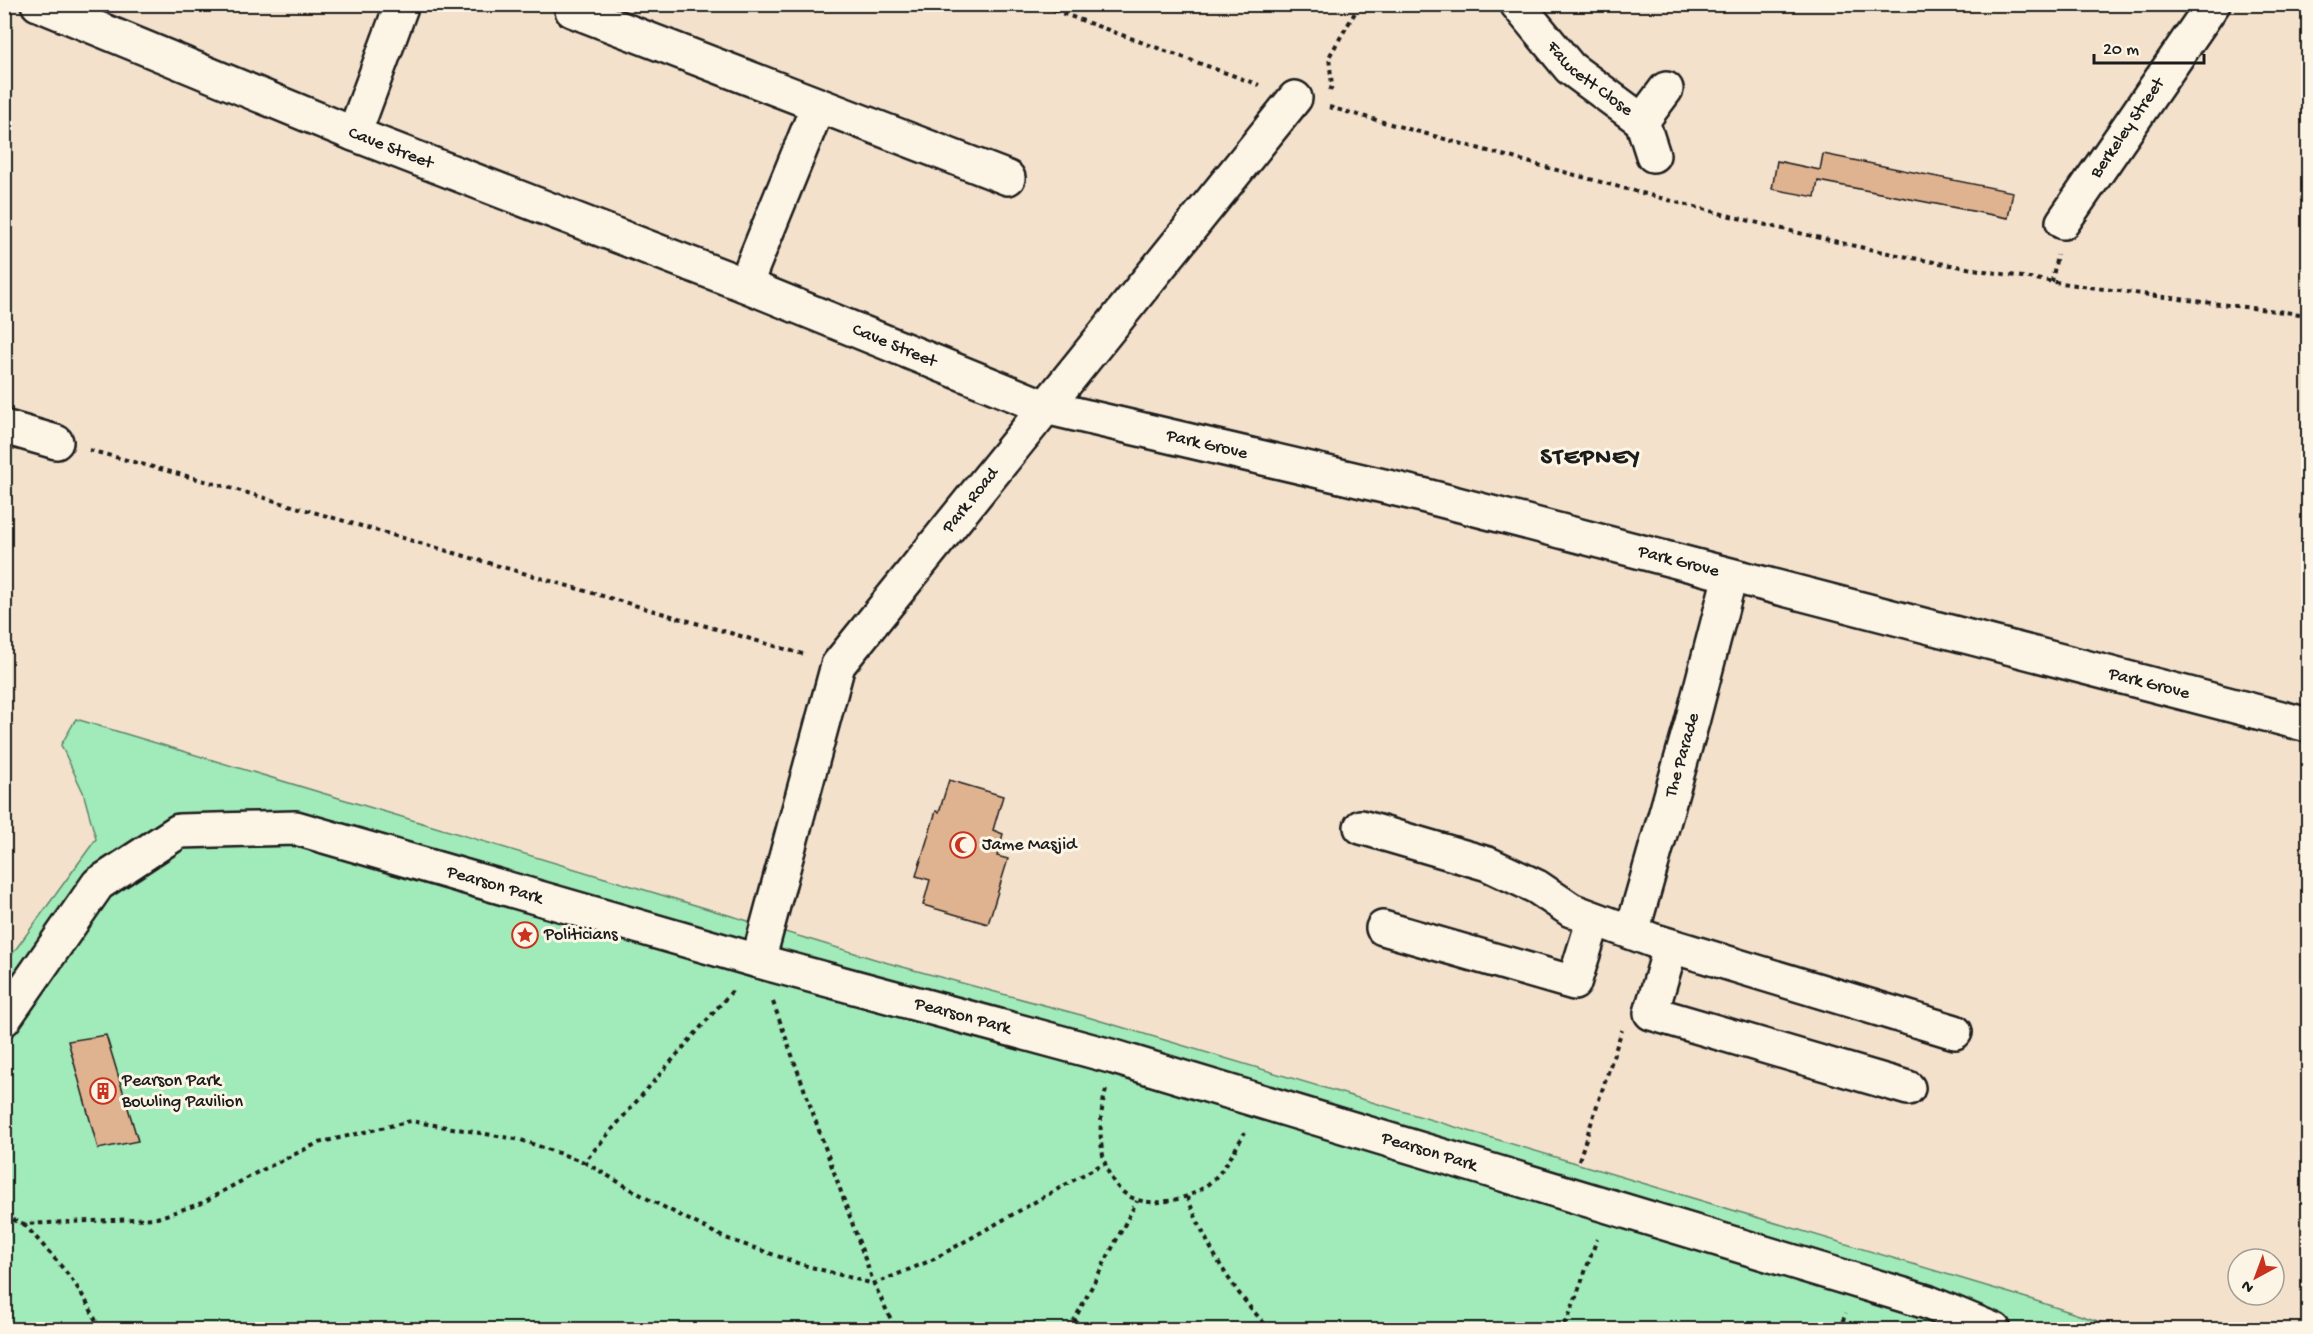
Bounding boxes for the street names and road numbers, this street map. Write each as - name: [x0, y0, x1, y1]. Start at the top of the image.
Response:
- street label: Fawcett Close: [1541, 36, 1637, 121]
- street label: Berkeley Street: [2085, 73, 2170, 183]
- street label: Cave Street: [345, 122, 438, 175]
- street label: Cave Street: [849, 319, 941, 373]
- street label: Park Grove: [1163, 425, 1250, 465]
- street label: Park Road: [937, 462, 1004, 538]
- street label: Park Grove: [1635, 541, 1722, 582]
- street label: Park Grove: [2105, 663, 2193, 704]
- street label: The Parade: [1660, 710, 1705, 800]
- street label: Pearson Park: [443, 861, 547, 909]
- street label: Pearson Park: [911, 993, 1015, 1040]
- street label: Pearson Park: [1378, 1127, 1481, 1177]

